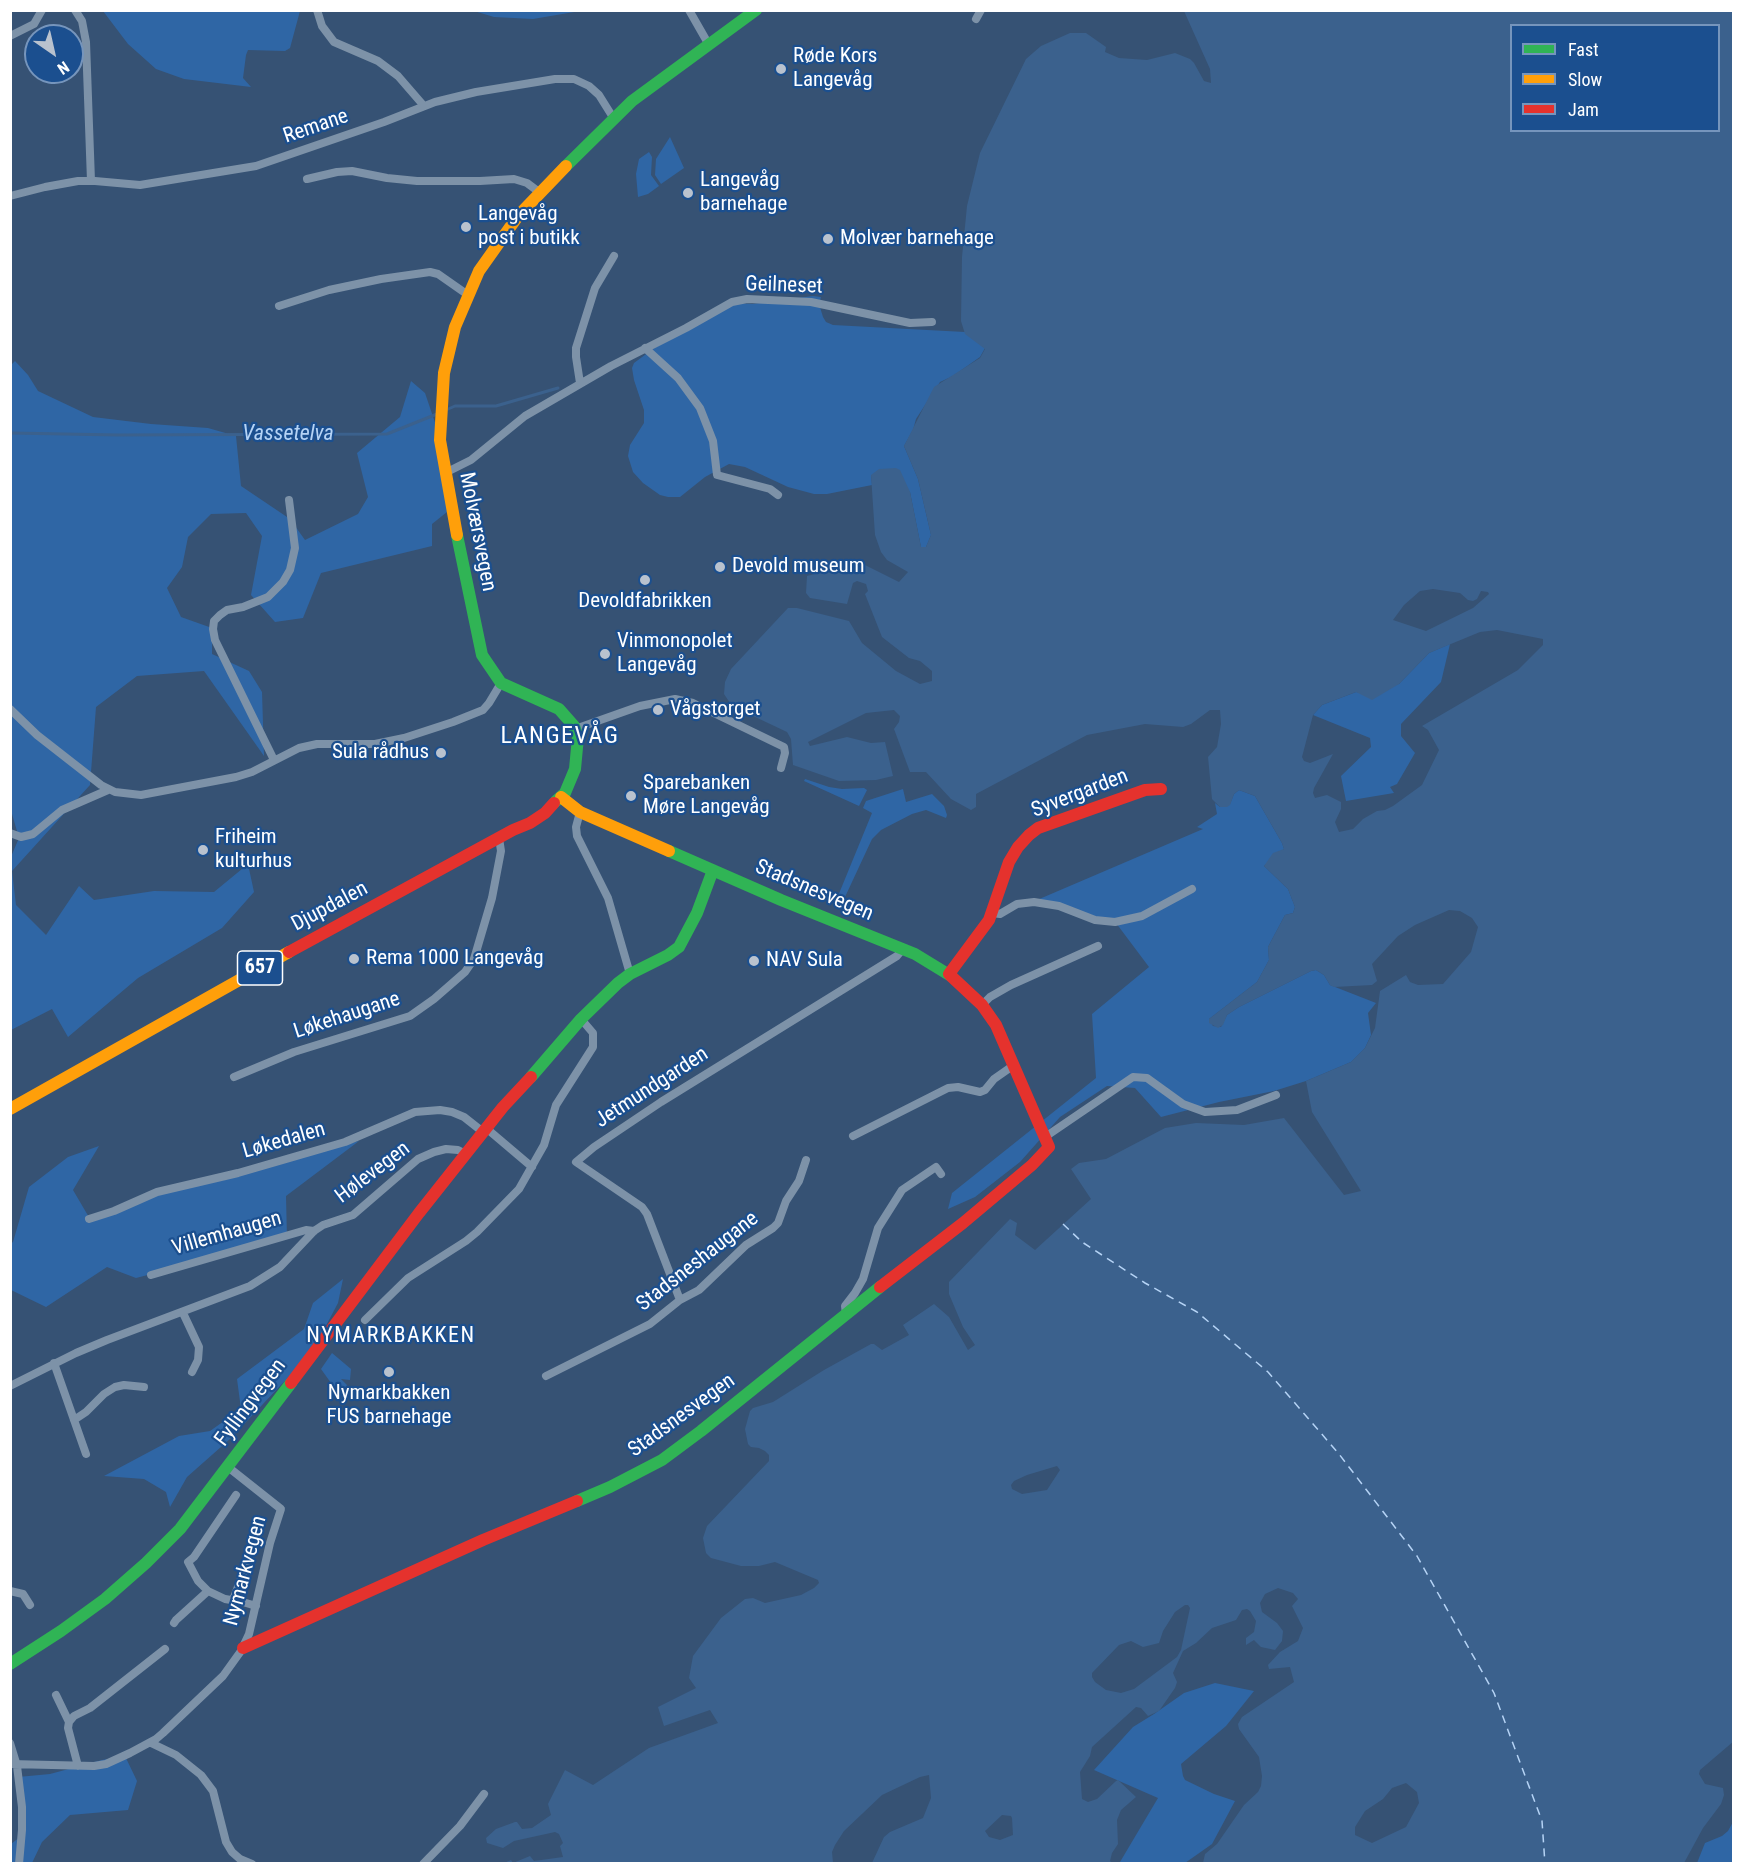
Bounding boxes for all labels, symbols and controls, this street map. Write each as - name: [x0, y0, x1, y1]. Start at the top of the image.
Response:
- north arrow: [24, 24, 84, 84]
- legend: [1510, 24, 1720, 132]
- text: Fast: [1568, 39, 1599, 60]
- place label: Røde Kors Langevåg: [793, 44, 877, 94]
- text: N: [54, 57, 73, 78]
- marker: Røde Kors Langevåg: [774, 62, 788, 76]
- text: Slow: [1568, 69, 1602, 90]
- text: Jam: [1568, 99, 1599, 120]
- street label: Remane: [280, 104, 352, 150]
- place label: Langevåg barnehage: [700, 168, 787, 218]
- marker: Langevåg barnehage: [681, 186, 695, 200]
- place label: Langevåg post i butikk: [478, 202, 580, 252]
- marker: Langevåg post i butikk: [459, 220, 473, 234]
- place label: Molvær barnehage: [840, 226, 994, 252]
- marker: Molvær barnehage: [821, 232, 835, 246]
- street label: Geilneset: [745, 272, 823, 300]
- water label: Vassetelva: [242, 421, 334, 447]
- street label: Molværsvegen: [453, 470, 501, 594]
- place label: Devold museum: [732, 554, 864, 580]
- marker: Devold museum: [713, 560, 727, 574]
- marker: Devoldfabrikken: [638, 573, 652, 587]
- place label: Devoldfabrikken: [578, 589, 712, 615]
- place label: Vinmonopolet Langevåg: [617, 629, 733, 679]
- marker: Vinmonopolet Langevåg: [598, 647, 612, 661]
- place label: Vågstorget: [670, 697, 760, 723]
- marker: Vågstorget: [651, 703, 665, 717]
- district label: LANGEVÅG: [501, 723, 619, 751]
- place label: Sula rådhus: [332, 740, 429, 766]
- marker: Sula rådhus: [434, 746, 448, 760]
- street label: Syvergarden: [1028, 764, 1132, 824]
- place label: Sparebanken Møre Langevåg: [643, 771, 770, 821]
- marker: Sparebanken Møre Langevåg: [624, 789, 638, 803]
- place label: Friheim kulturhus: [215, 825, 292, 875]
- marker: Friheim kulturhus: [196, 843, 210, 857]
- street label: Stadsnesvegen: [751, 855, 877, 927]
- street label: Djupdalen: [288, 877, 372, 937]
- place label: Rema 1000 Langevåg: [366, 946, 543, 972]
- place label: NAV Sula: [766, 948, 843, 974]
- road number: 657: [238, 951, 282, 985]
- marker: Rema 1000 Langevåg: [347, 952, 361, 966]
- marker: NAV Sula: [747, 954, 761, 968]
- street label: Løkehaugane: [291, 987, 403, 1045]
- street label: Jetmundgarden: [591, 1042, 713, 1134]
- street label: Løkedalen: [240, 1117, 328, 1165]
- street label: Hølevegen: [331, 1137, 415, 1209]
- street label: Villemhaugen: [169, 1206, 285, 1262]
- street label: Stadsneshaugane: [632, 1207, 764, 1317]
- district label: NYMARKBAKKEN: [306, 1323, 476, 1349]
- street label: Fyllingvegen: [210, 1354, 292, 1452]
- marker: Nymarkbakken FUS barnehage: [382, 1365, 396, 1379]
- street label: Stadsnesvegen: [624, 1369, 740, 1463]
- place label: Nymarkbakken FUS barnehage: [327, 1381, 451, 1431]
- street label: Nymarkvegen: [219, 1513, 273, 1629]

